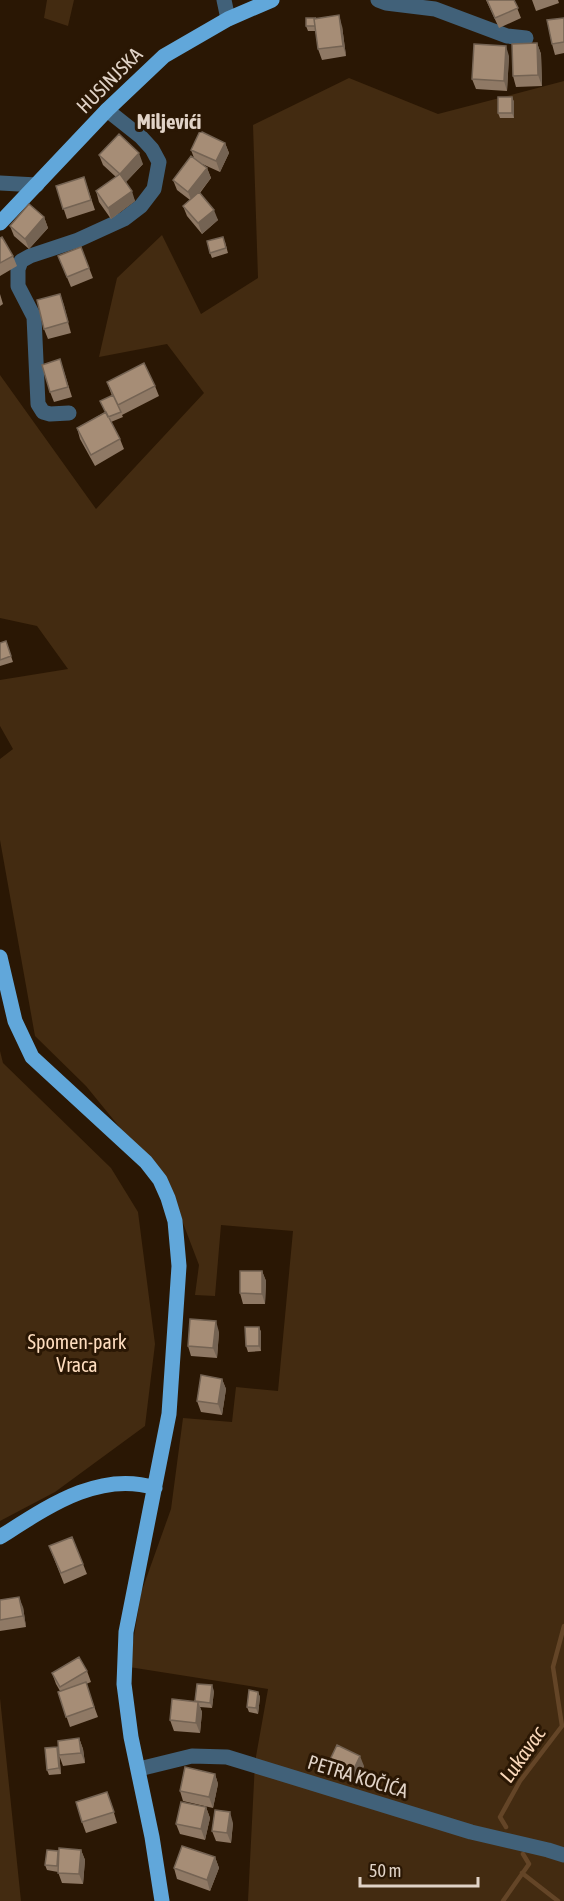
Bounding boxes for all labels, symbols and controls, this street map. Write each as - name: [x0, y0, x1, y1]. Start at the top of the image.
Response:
- street label: HUSINJSKA: [71, 42, 147, 118]
- district label: Miljevići: [137, 109, 201, 133]
- park label: Spomen-park Vraca: [28, 1330, 127, 1376]
- water label: Lukavac: [494, 1720, 551, 1787]
- street label: PETRA KOČIĆA: [305, 1750, 411, 1802]
- scale bar: [360, 1850, 478, 1888]
- text: 50 m: [369, 1860, 401, 1881]

